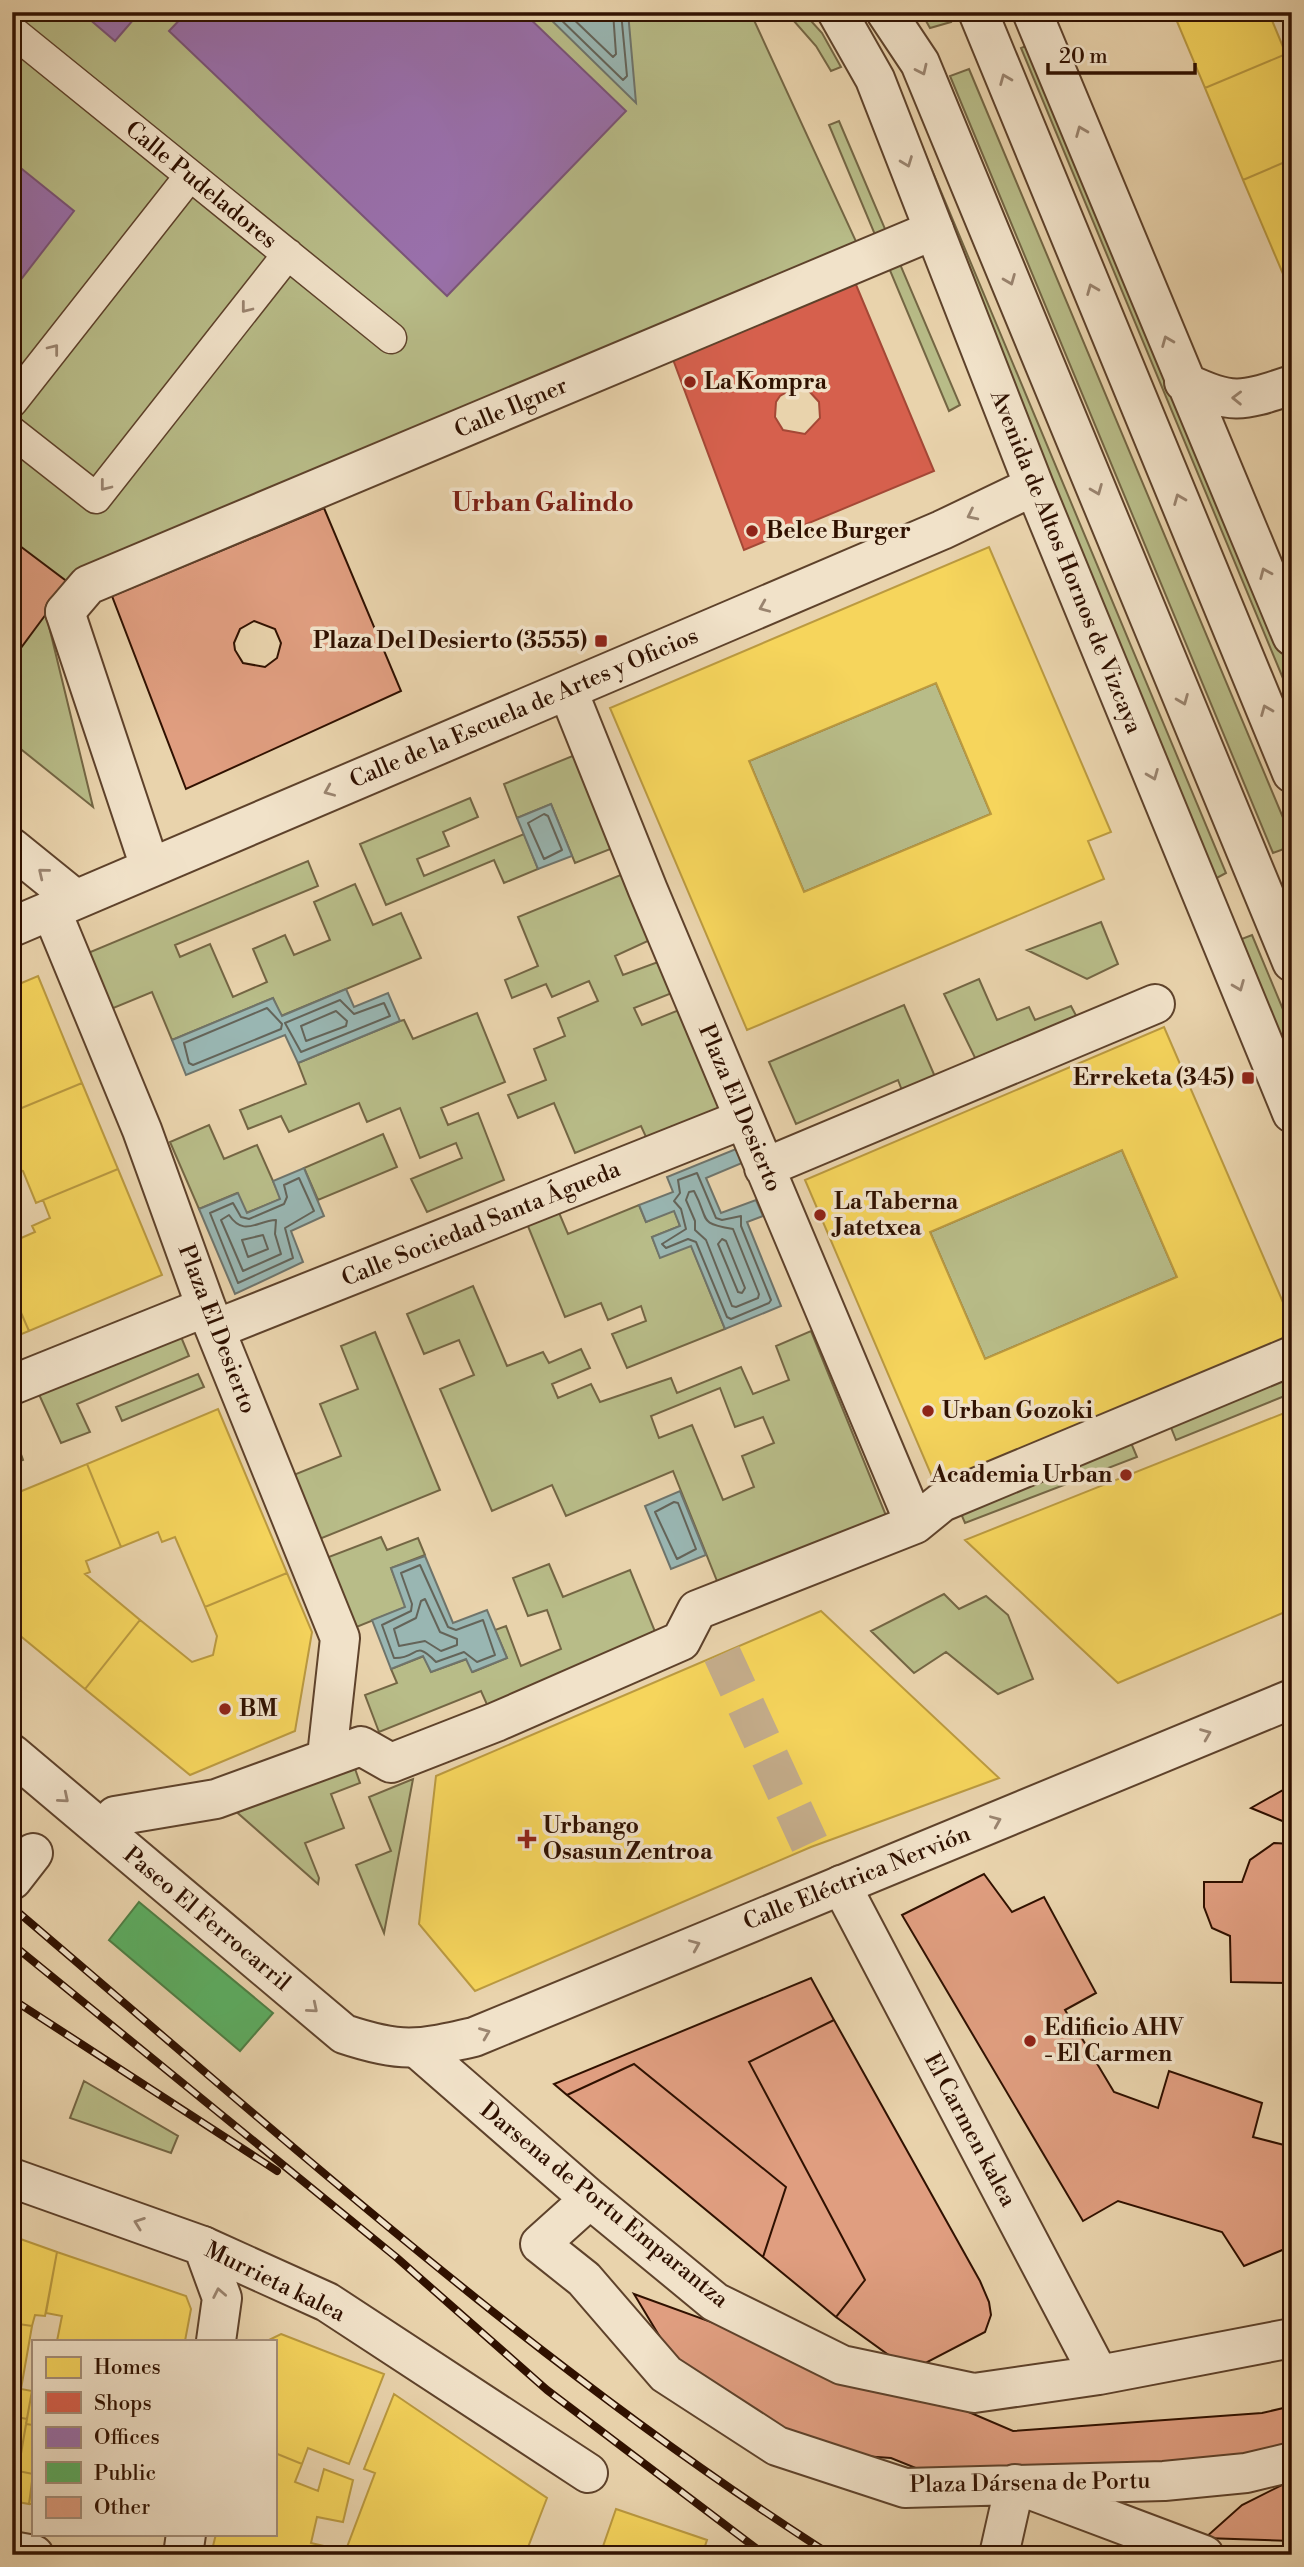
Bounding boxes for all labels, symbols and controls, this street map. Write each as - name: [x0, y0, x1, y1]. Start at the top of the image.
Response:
- scale bar: [1048, 32, 1196, 76]
- text: 20 m: [1059, 44, 1108, 70]
- one-way arrow: [914, 62, 928, 75]
- one-way arrow: [1000, 73, 1014, 85]
- street label: Calle Pudeladores: [120, 115, 282, 255]
- one-way arrow: [1075, 125, 1089, 138]
- one-way arrow: [899, 156, 913, 168]
- one-way arrow: [1001, 273, 1015, 285]
- one-way arrow: [1086, 284, 1100, 296]
- one-way arrow: [241, 300, 254, 312]
- one-way arrow: [1161, 336, 1175, 349]
- one-way arrow: [46, 344, 59, 356]
- place label: La Kompra: [704, 368, 827, 396]
- street label: Calle Ilgner: [450, 372, 572, 444]
- marker: La Kompra: [682, 374, 698, 390]
- street label: Avenida de Altos Hornos de Vizcaya: [984, 385, 1148, 738]
- one-way arrow: [1231, 391, 1242, 406]
- one-way arrow: [101, 479, 114, 491]
- one-way arrow: [1088, 483, 1102, 495]
- district label: Urban Galindo: [452, 487, 634, 519]
- one-way arrow: [1173, 494, 1187, 507]
- one-way arrow: [967, 507, 979, 521]
- place label: Belce Burger: [766, 517, 911, 545]
- marker: Belce Burger: [744, 523, 760, 539]
- one-way arrow: [1259, 568, 1273, 581]
- one-way arrow: [759, 598, 771, 612]
- street label: Calle de la Escuela de Artes y Oficios: [346, 622, 702, 794]
- place label: Plaza Del Desierto (3555): [313, 627, 587, 655]
- marker: Plaza Del Desierto (3555): [593, 633, 609, 649]
- one-way arrow: [1175, 693, 1189, 705]
- one-way arrow: [1260, 704, 1274, 716]
- one-way arrow: [1145, 768, 1159, 780]
- one-way arrow: [323, 783, 336, 797]
- one-way arrow: [39, 869, 51, 882]
- one-way arrow: [1231, 979, 1245, 991]
- street label: Plaza El Desierto: [692, 1020, 788, 1196]
- place label: Erreketa (345): [1073, 1064, 1234, 1092]
- marker: Erreketa (345): [1240, 1070, 1256, 1086]
- street label: Calle Sociedad Santa Águeda: [337, 1153, 625, 1293]
- place label: La Taberna Jatetxea: [831, 1188, 959, 1242]
- marker: La Taberna Jatetxea: [812, 1207, 828, 1223]
- street label: Plaza El Desierto: [172, 1240, 262, 1418]
- place label: Urban Gozoki: [942, 1397, 1093, 1425]
- marker: Urban Gozoki: [920, 1403, 936, 1419]
- place label: Academia Urban: [930, 1461, 1112, 1489]
- marker: Academia Urban: [1118, 1467, 1134, 1483]
- place label: BM: [239, 1695, 278, 1723]
- marker: BM: [217, 1701, 233, 1717]
- one-way arrow: [1198, 1728, 1211, 1742]
- one-way arrow: [56, 1790, 69, 1802]
- place label: Urbango Osasun Zentroa: [543, 1812, 713, 1866]
- one-way arrow: [988, 1815, 1001, 1829]
- street label: Calle Eléctrica Nervión: [739, 1820, 975, 1936]
- marker: Urbango Osasun Zentroa: [517, 1829, 537, 1849]
- street label: Paseo El Ferrocarril: [118, 1841, 296, 1997]
- one-way arrow: [687, 1939, 700, 1953]
- one-way arrow: [304, 2000, 317, 2012]
- place label: Edificio AHV - El Carmen: [1044, 2014, 1184, 2068]
- one-way arrow: [477, 2027, 490, 2041]
- marker: Edificio AHV - El Carmen: [1022, 2033, 1038, 2049]
- street label: El Carmen kalea: [918, 2048, 1022, 2212]
- street label: Darsena de Portu Emparantza: [474, 2096, 734, 2314]
- one-way arrow: [133, 2217, 145, 2231]
- street label: Murrieta kalea: [200, 2236, 350, 2328]
- one-way arrow: [212, 2287, 227, 2298]
- legend: [32, 2340, 276, 2536]
- text: Homes: [94, 2355, 161, 2381]
- text: Shops: [94, 2391, 152, 2417]
- text: Offices: [94, 2425, 160, 2451]
- text: Public: [94, 2461, 156, 2487]
- street label: Plaza Dársena de Portu: [909, 2467, 1151, 2499]
- text: Other: [94, 2495, 150, 2521]

